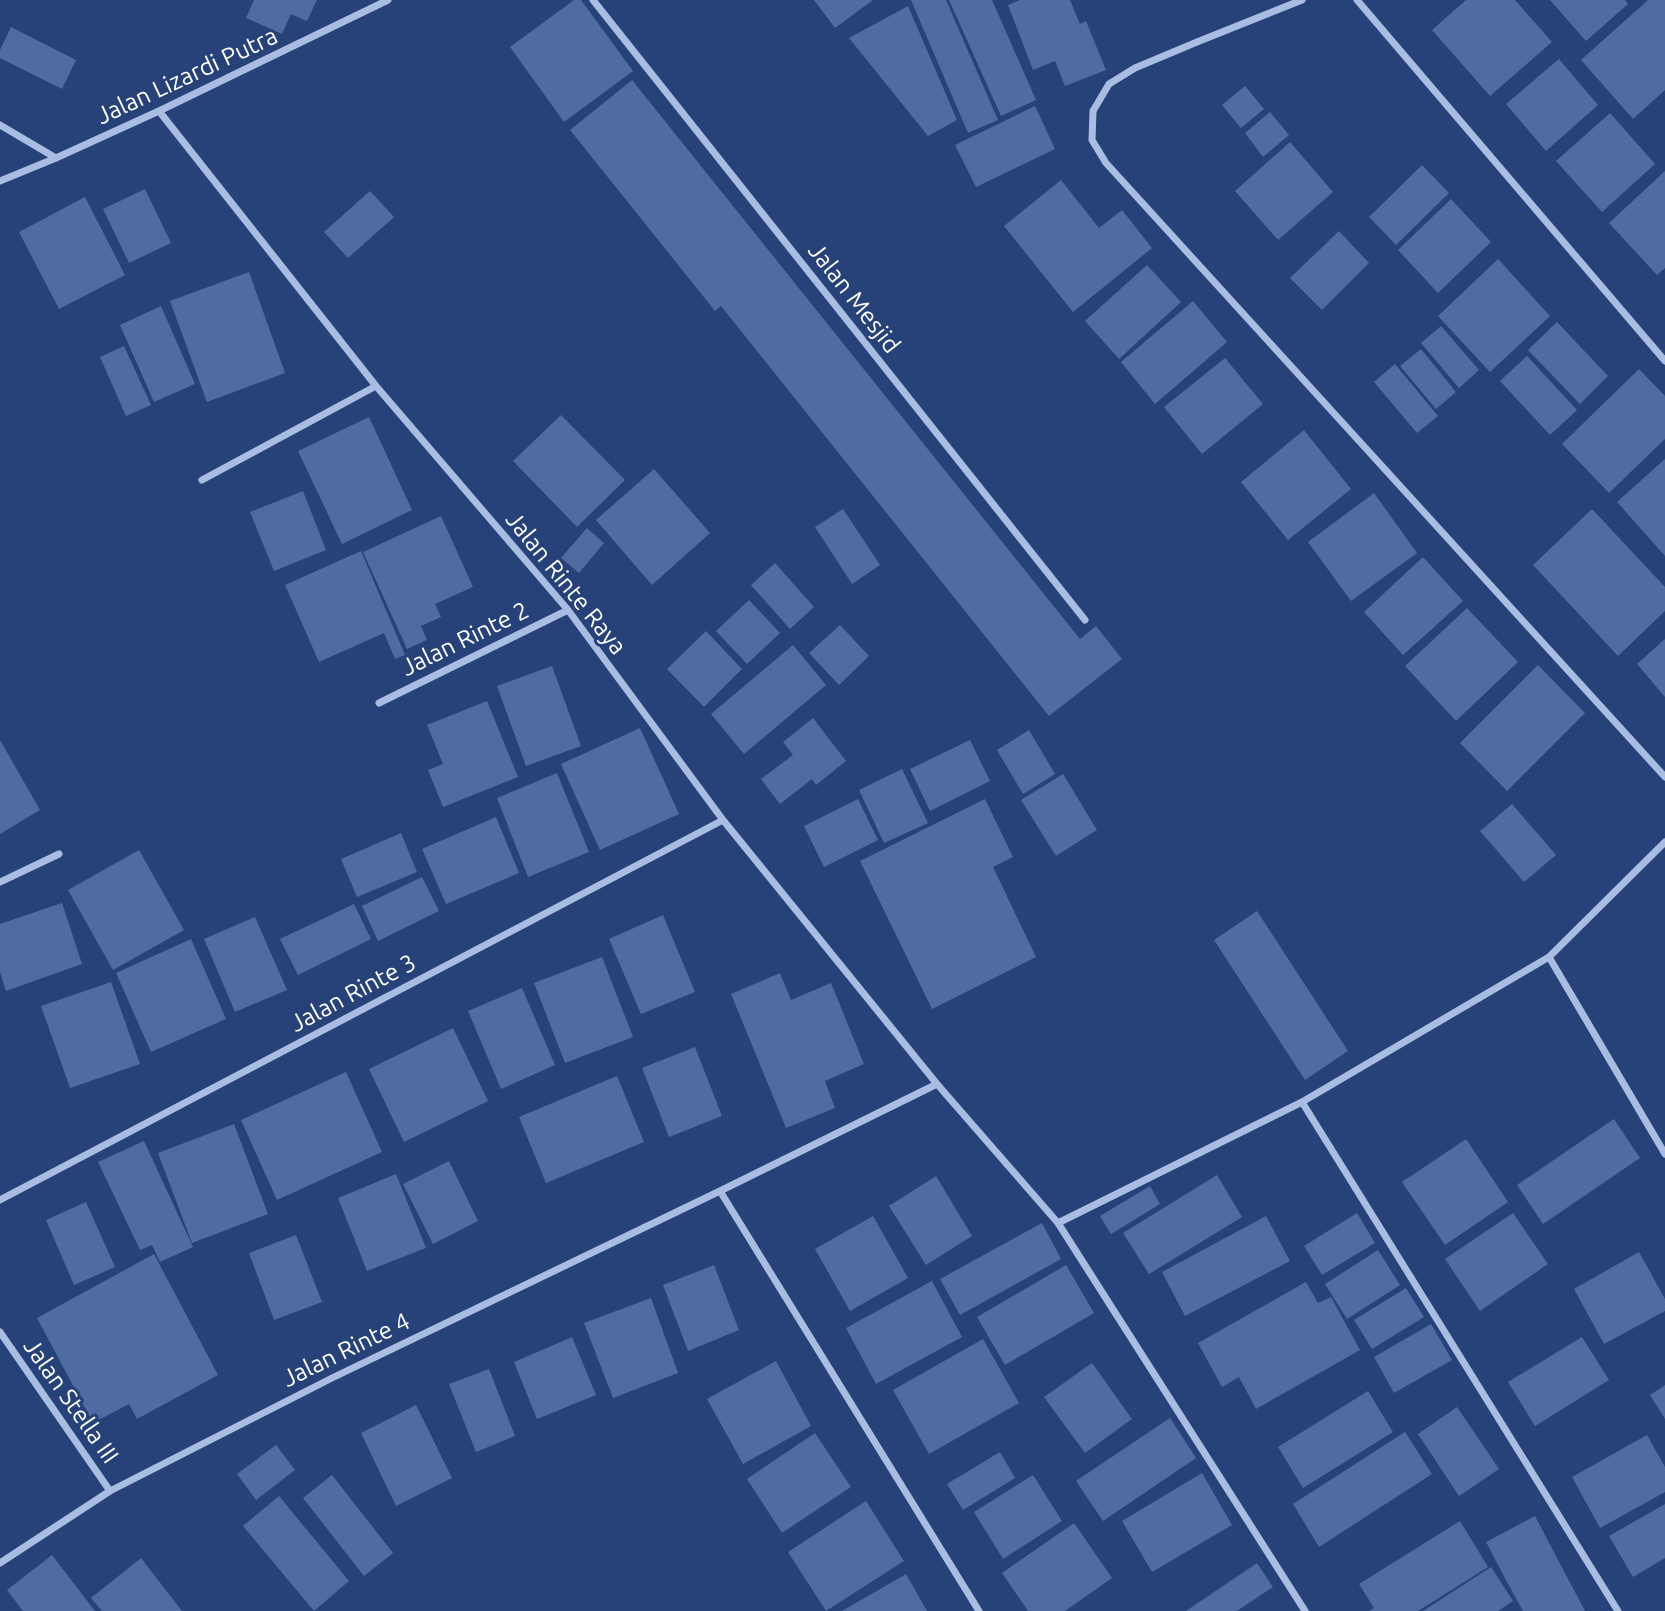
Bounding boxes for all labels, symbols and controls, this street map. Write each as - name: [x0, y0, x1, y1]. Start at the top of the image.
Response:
- street label: Jalan Lizardi Putra: [92, 21, 282, 131]
- street label: Jalan Mesjid: [802, 237, 906, 359]
- street label: Jalan Rinte Raya: [500, 506, 632, 660]
- street label: Jalan Rinte 2: [397, 596, 533, 682]
- street label: Jalan Rinte 3: [285, 948, 421, 1038]
- street label: Jalan Rinte 4: [278, 1307, 414, 1393]
- street label: Jalan Stella III: [17, 1333, 125, 1469]

